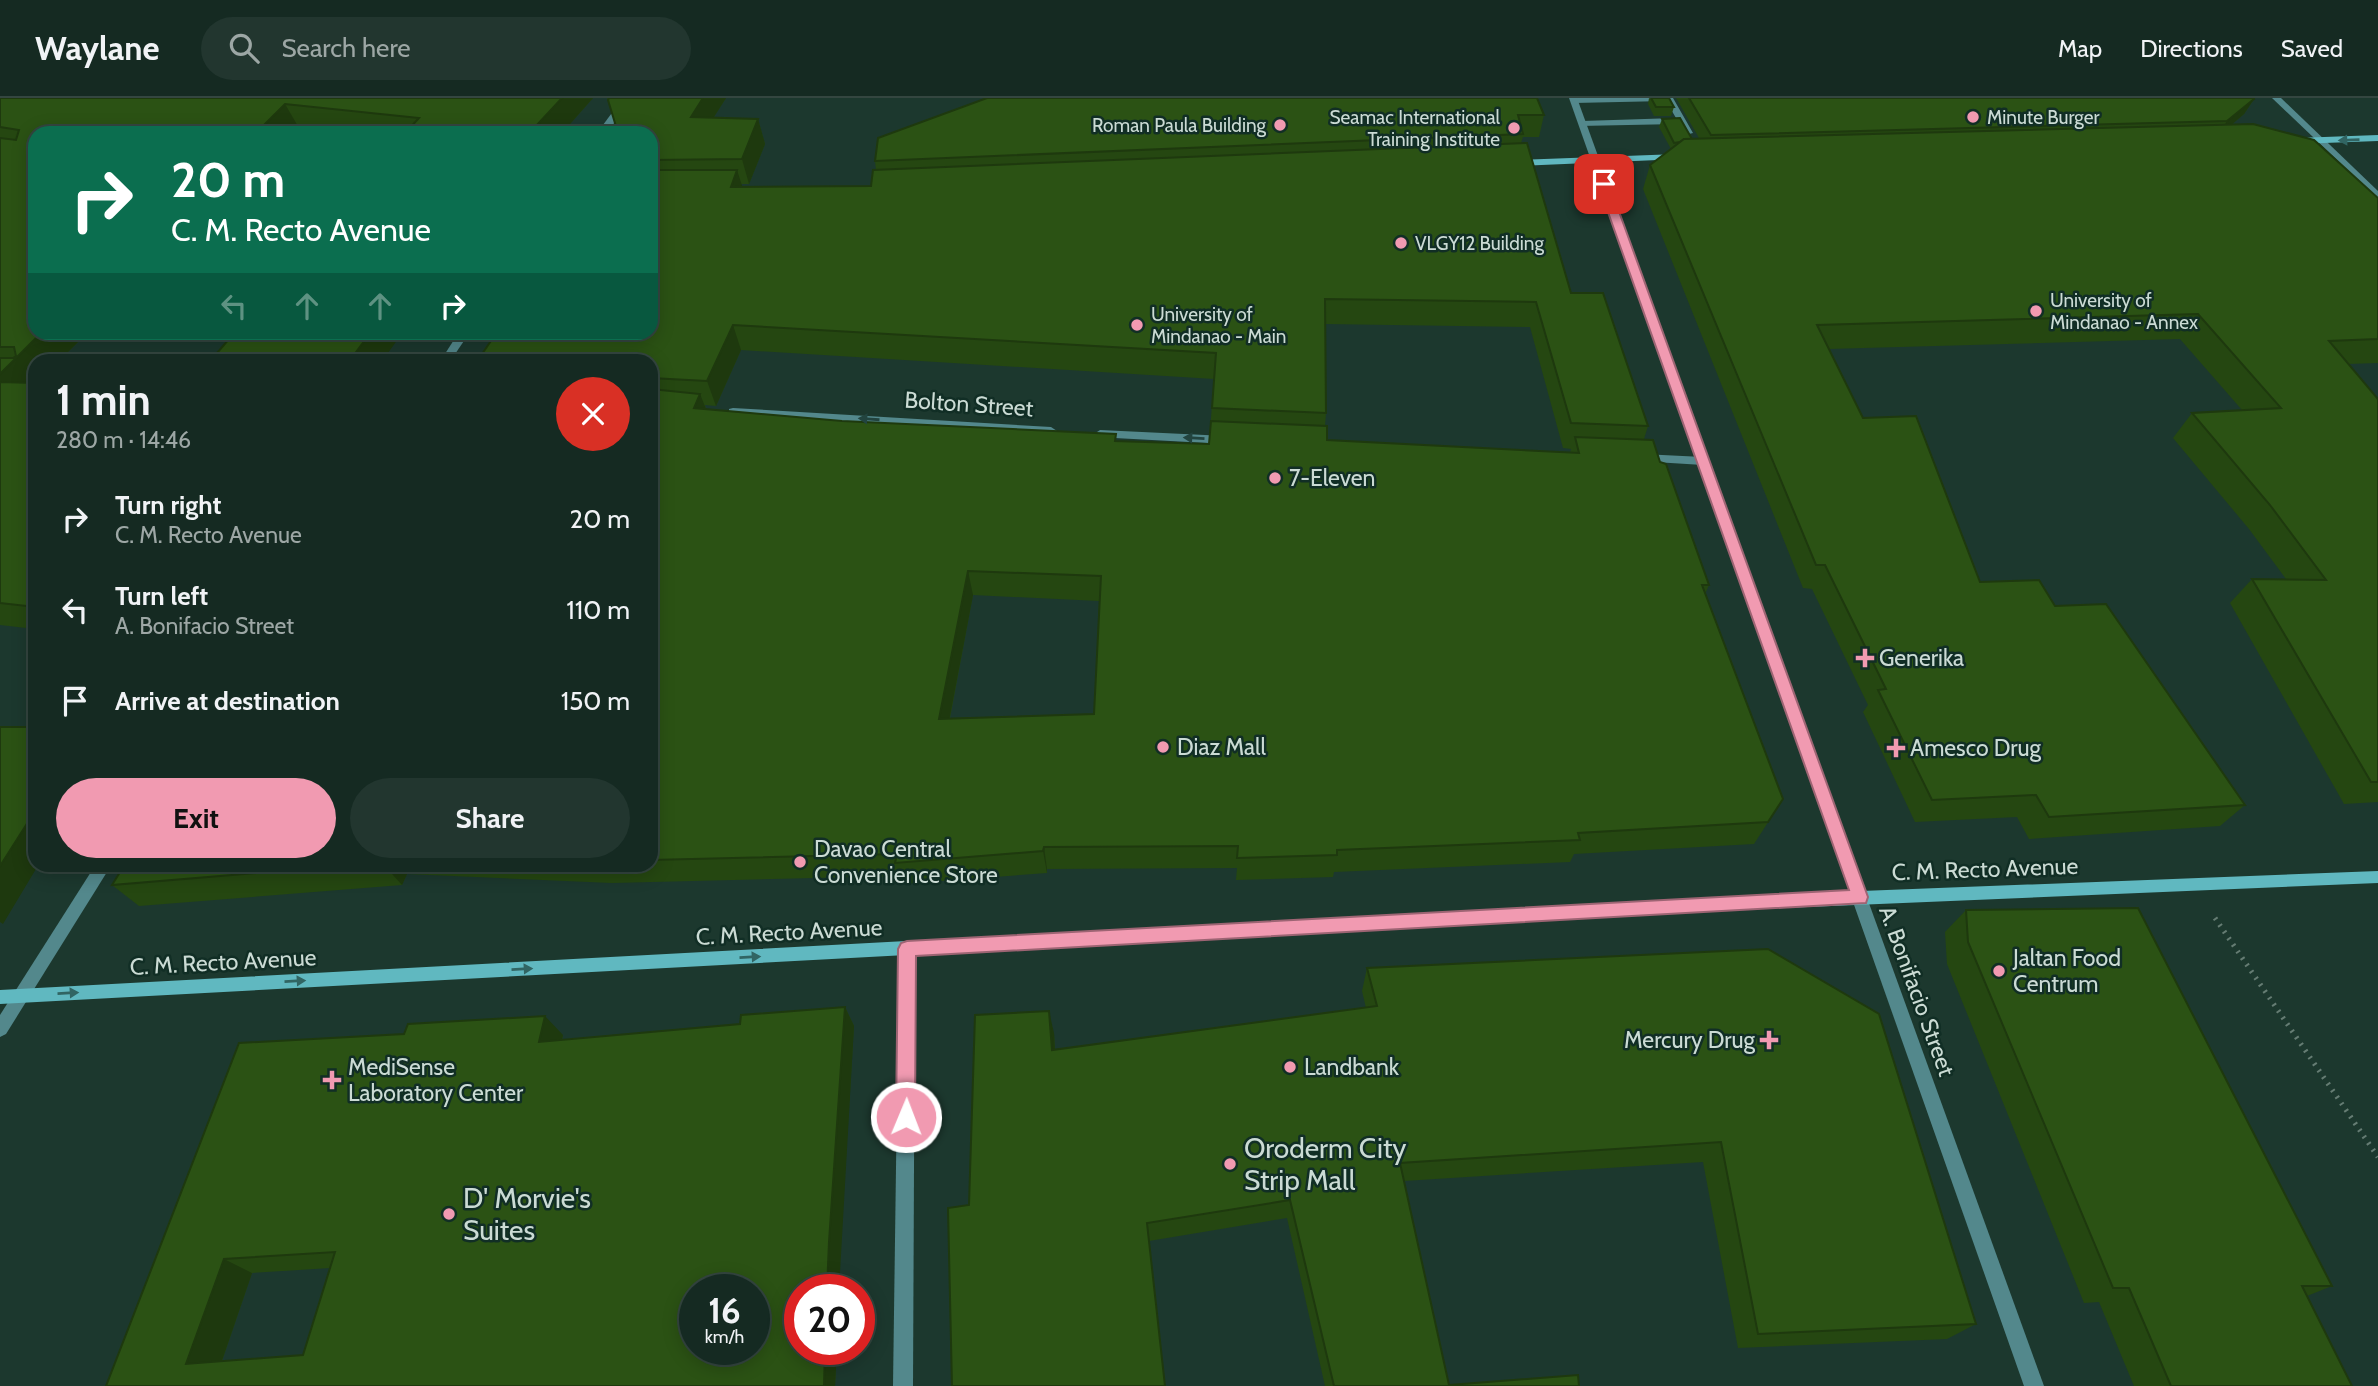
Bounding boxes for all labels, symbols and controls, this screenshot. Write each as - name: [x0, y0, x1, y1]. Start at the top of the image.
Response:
- search box: [201, 17, 691, 80]
- text: Waylane: [35, 28, 159, 68]
- icon: search: [225, 29, 263, 67]
- text: Search here: [281, 32, 411, 64]
- text: Map: [2058, 34, 2102, 63]
- text: Directions: [2140, 34, 2243, 63]
- text: Saved: [2281, 34, 2343, 63]
- place label: Seamac International Training Institute: [1330, 106, 1501, 151]
- place label: Minute Burger: [1987, 106, 2099, 129]
- marker: Minute Burger: [1965, 109, 1981, 125]
- place label: Roman Paula Building: [1092, 114, 1267, 137]
- marker: Roman Paula Building: [1272, 117, 1288, 133]
- marker: Seamac International Training Institute: [1506, 120, 1522, 136]
- one-way arrow: [2337, 134, 2359, 145]
- text: 20 m: [171, 150, 285, 209]
- icon: right: [56, 154, 147, 245]
- pin: [1574, 154, 1634, 214]
- icon: arrive: [1585, 165, 1623, 203]
- text: C. M. Recto Avenue: [171, 210, 431, 249]
- place label: VLGY12 Building: [1415, 232, 1544, 255]
- marker: VLGY12 Building: [1393, 235, 1409, 251]
- icon: left: [215, 287, 253, 325]
- icon: ahead: [288, 287, 326, 325]
- icon: ahead: [361, 287, 399, 325]
- icon: right: [434, 287, 472, 325]
- place label: University of Mindanao - Annex: [2050, 289, 2198, 334]
- place label: University of Mindanao - Main: [1151, 303, 1286, 348]
- marker: University of Mindanao - Annex: [2028, 303, 2044, 319]
- marker: University of Mindanao - Main: [1129, 317, 1145, 333]
- text: 1 min: [56, 374, 151, 426]
- button: close: [556, 377, 630, 451]
- street label: Bolton Street: [904, 386, 1035, 422]
- one-way arrow: [858, 413, 880, 424]
- text: 280 m · 14:46: [56, 426, 191, 454]
- one-way arrow: [1183, 433, 1205, 444]
- place label: 7-Eleven: [1289, 464, 1375, 492]
- marker: 7-Eleven: [1267, 470, 1283, 486]
- text: Turn right: [115, 489, 221, 521]
- icon: right: [56, 500, 94, 538]
- text: 20 m: [570, 503, 630, 535]
- text: C. M. Recto Avenue: [115, 521, 302, 549]
- text: Turn left: [115, 580, 208, 612]
- icon: left: [56, 591, 94, 629]
- text: 110 m: [566, 594, 630, 626]
- text: A. Bonifacio Street: [115, 612, 294, 640]
- place label: Generika: [1879, 644, 1964, 672]
- marker: Generika: [1857, 650, 1873, 666]
- icon: arrive: [56, 682, 94, 720]
- text: Arrive at destination: [115, 685, 340, 717]
- text: 150 m: [561, 685, 630, 717]
- place label: Diaz Mall: [1177, 733, 1266, 761]
- place label: Amesco Drug: [1910, 734, 2042, 762]
- marker: Diaz Mall: [1155, 739, 1171, 755]
- marker: Amesco Drug: [1888, 740, 1904, 756]
- button: Exit: [56, 778, 336, 858]
- button: Share: [350, 778, 630, 858]
- place label: Davao Central Convenience Store: [814, 835, 998, 889]
- street label: C. M. Recto Avenue: [1891, 852, 2079, 886]
- marker: Davao Central Convenience Store: [792, 854, 808, 870]
- street label: A. Bonifacio Street: [1873, 902, 1961, 1080]
- street label: C. M. Recto Avenue: [695, 913, 883, 951]
- street label: C. M. Recto Avenue: [129, 943, 317, 981]
- place label: Jaltan Food Centrum: [2012, 944, 2121, 998]
- one-way arrow: [739, 951, 761, 962]
- marker: Jaltan Food Centrum: [1991, 963, 2007, 979]
- one-way arrow: [512, 964, 534, 975]
- one-way arrow: [285, 976, 307, 987]
- one-way arrow: [57, 988, 79, 999]
- place label: Mercury Drug: [1624, 1026, 1756, 1054]
- marker: Mercury Drug: [1761, 1032, 1777, 1048]
- place label: MediSense Laboratory Center: [348, 1053, 524, 1107]
- place label: Landbank: [1304, 1053, 1400, 1081]
- marker: Landbank: [1282, 1059, 1298, 1075]
- marker: MediSense Laboratory Center: [322, 1070, 342, 1090]
- position arrow: [869, 1080, 943, 1154]
- place label: Oroderm City Strip Mall: [1244, 1131, 1406, 1197]
- marker: Oroderm City Strip Mall: [1222, 1156, 1238, 1172]
- place label: D' Morvie's Suites: [463, 1181, 591, 1247]
- marker: D' Morvie's Suites: [441, 1206, 457, 1222]
- speed limit sign: 20: [784, 1274, 875, 1365]
- text: 16: [708, 1289, 741, 1332]
- text: km/h: [705, 1326, 744, 1348]

